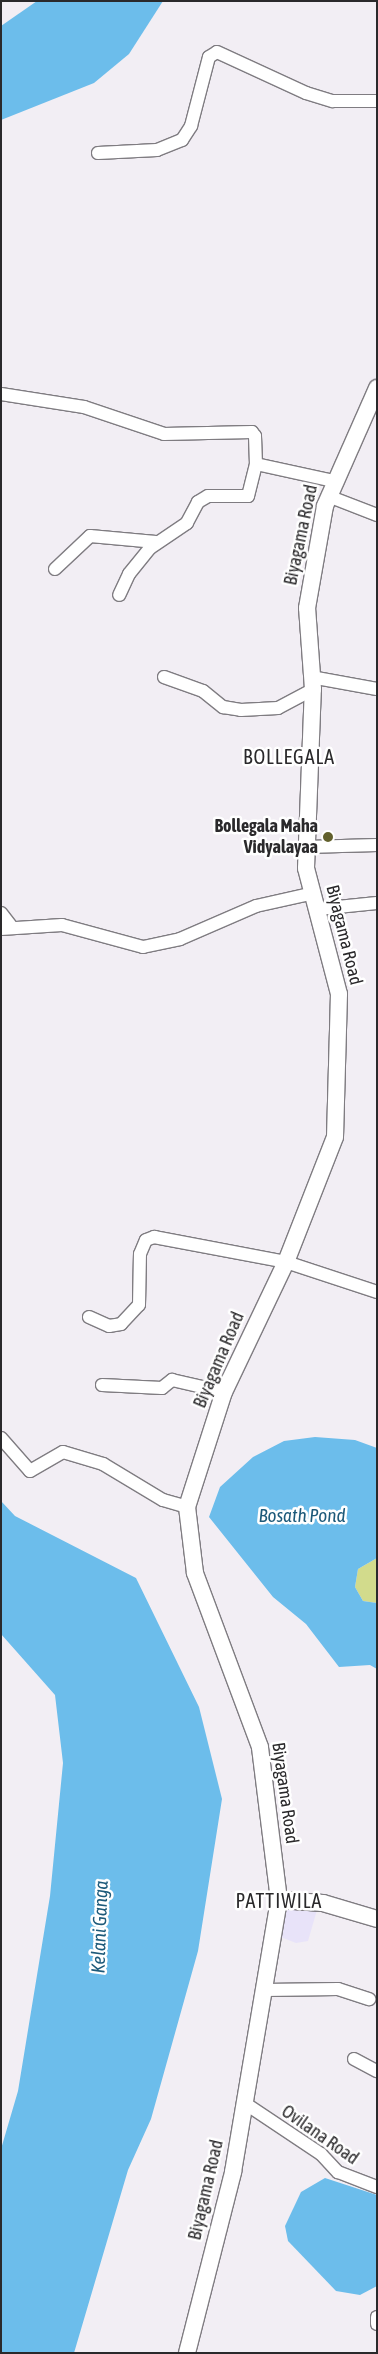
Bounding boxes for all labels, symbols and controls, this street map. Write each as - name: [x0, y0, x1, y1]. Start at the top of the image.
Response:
- street label: Biyagama Road: [280, 483, 322, 587]
- district label: BOLLEGALA: [242, 744, 336, 768]
- place label: Bollegala Maha Vidyalayaa: [215, 816, 318, 859]
- marker: Bollegala Maha Vidyalayaa: [322, 831, 334, 843]
- street label: Biyagama Road: [321, 883, 367, 987]
- street label: Biyagama Road: [189, 1309, 249, 1411]
- water label: Bosath Pond: [258, 1505, 346, 1527]
- street label: Biyagama Road: [267, 1741, 303, 1845]
- water label: Kelani Ganga: [87, 1880, 113, 1974]
- district label: PATTIWILA: [234, 1888, 324, 1912]
- street label: Ovilana Road: [277, 2101, 363, 2169]
- street label: Biyagama Road: [184, 2138, 228, 2242]

